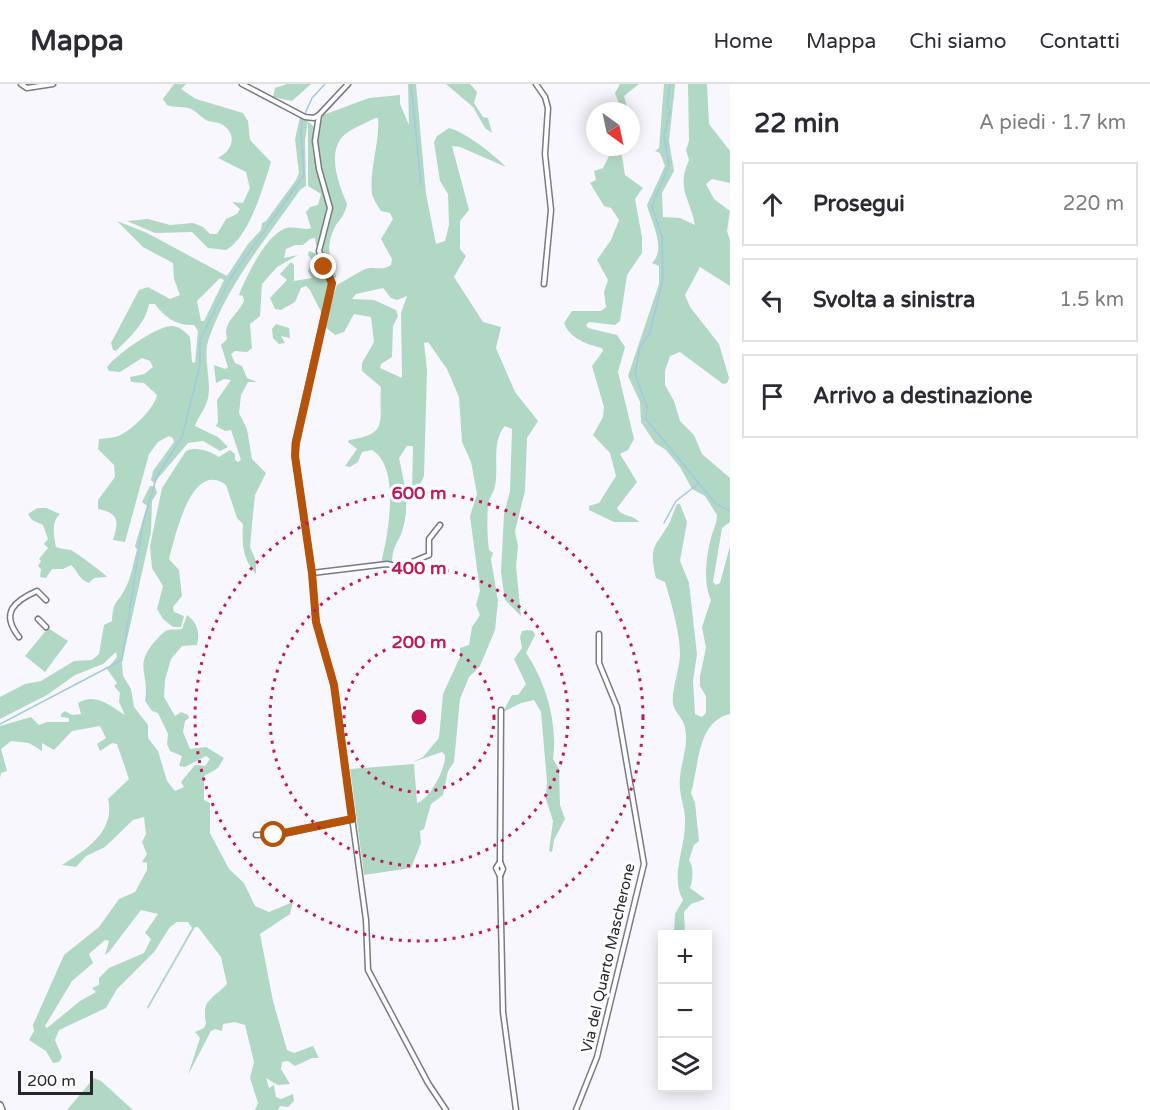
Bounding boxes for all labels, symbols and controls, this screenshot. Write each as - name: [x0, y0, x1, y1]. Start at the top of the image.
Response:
- text: Mappa: [30, 24, 124, 58]
- text: Home: [713, 29, 773, 54]
- text: Mappa: [806, 29, 876, 54]
- text: Chi siamo: [909, 29, 1007, 54]
- text: Contatti: [1040, 29, 1120, 54]
- north arrow: [586, 102, 640, 156]
- text: 22 min: [754, 108, 840, 139]
- text: A piedi · 1.7 km: [979, 111, 1126, 135]
- icon: ahead: [756, 188, 789, 221]
- text: Prosegui: [813, 191, 905, 217]
- text: 220 m: [1063, 192, 1124, 216]
- route end: [310, 253, 336, 279]
- icon: left: [756, 284, 789, 317]
- text: Svolta a sinistra: [813, 287, 975, 313]
- text: 1.5 km: [1059, 288, 1124, 312]
- icon: arrive: [756, 380, 789, 413]
- text: Arrivo a destinazione: [813, 383, 1032, 409]
- text: 600 m: [391, 482, 447, 504]
- text: 400 m: [391, 557, 447, 579]
- text: 200 m: [391, 631, 447, 653]
- centre of rings: [409, 707, 429, 727]
- route start: [260, 821, 286, 847]
- street label: Via del Quarto Mascherone: [577, 861, 639, 1055]
- map controls: [658, 930, 712, 1092]
- button: +: [658, 930, 712, 984]
- button: −: [658, 984, 712, 1038]
- button: layers: [658, 1038, 712, 1092]
- scale bar: [18, 1068, 93, 1096]
- text: 200 m: [27, 1071, 76, 1091]

